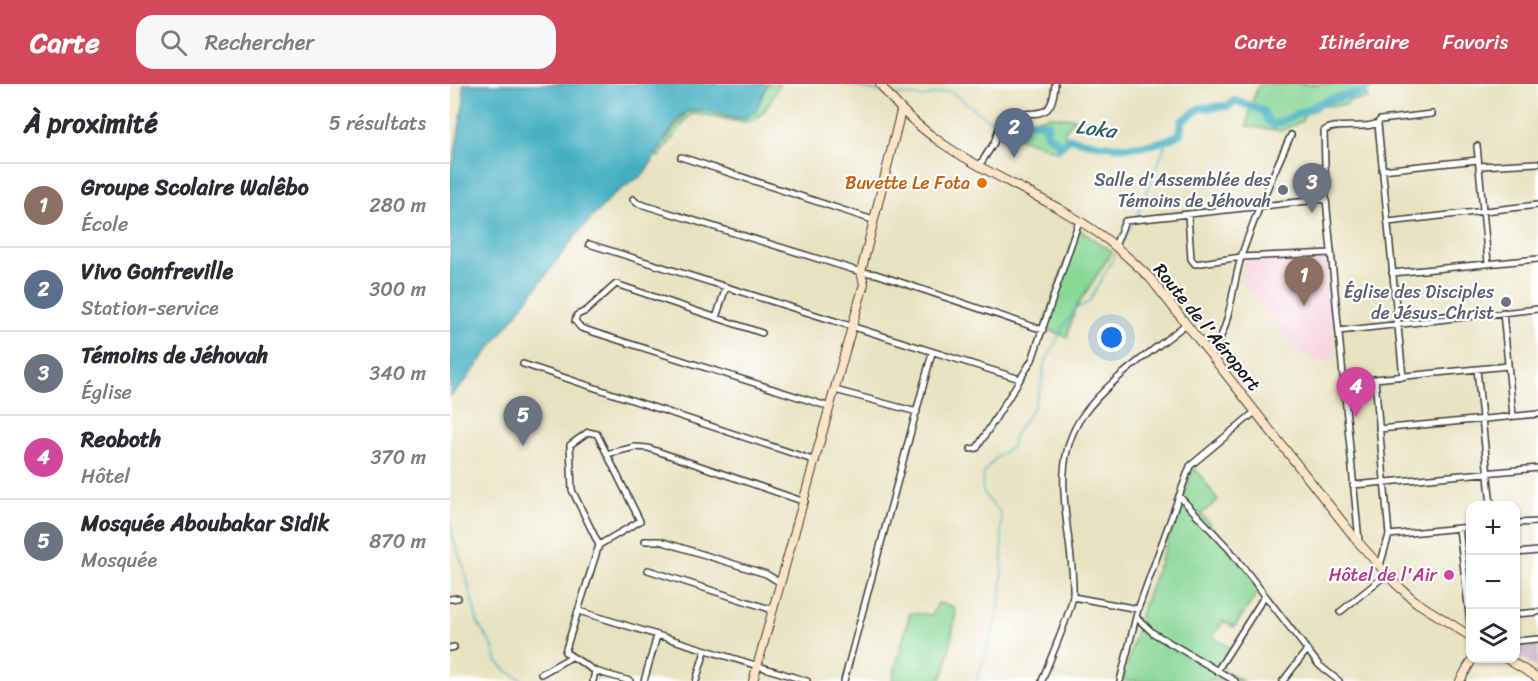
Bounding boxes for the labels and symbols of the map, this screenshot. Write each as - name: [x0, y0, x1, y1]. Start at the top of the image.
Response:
- pin: 2: [994, 109, 1034, 158]
- water label: Loka: [1074, 109, 1121, 149]
- place label: Salle d'Assemblée des Témoins de Jéhovah: [1094, 164, 1272, 217]
- pin: 3: [1292, 164, 1332, 213]
- place label: Buvette Le Fota: [845, 167, 970, 199]
- marker: Buvette Le Fota: [975, 176, 989, 190]
- marker: Salle d'Assemblée des Témoins de Jéhovah: [1276, 183, 1290, 197]
- street label: Route de l'Aéroport: [1145, 256, 1269, 398]
- pin: 1: [1284, 256, 1324, 306]
- place label: Église des Disciples de Jésus-Christ: [1344, 276, 1495, 329]
- marker: Église des Disciples de Jésus-Christ: [1499, 295, 1513, 309]
- your location: [1097, 323, 1126, 352]
- pin: 4: [1336, 368, 1376, 417]
- pin: 5: [504, 396, 542, 446]
- place label: Hôtel de l'Air: [1329, 559, 1439, 591]
- marker: Hôtel de l'Air: [1442, 568, 1456, 582]

